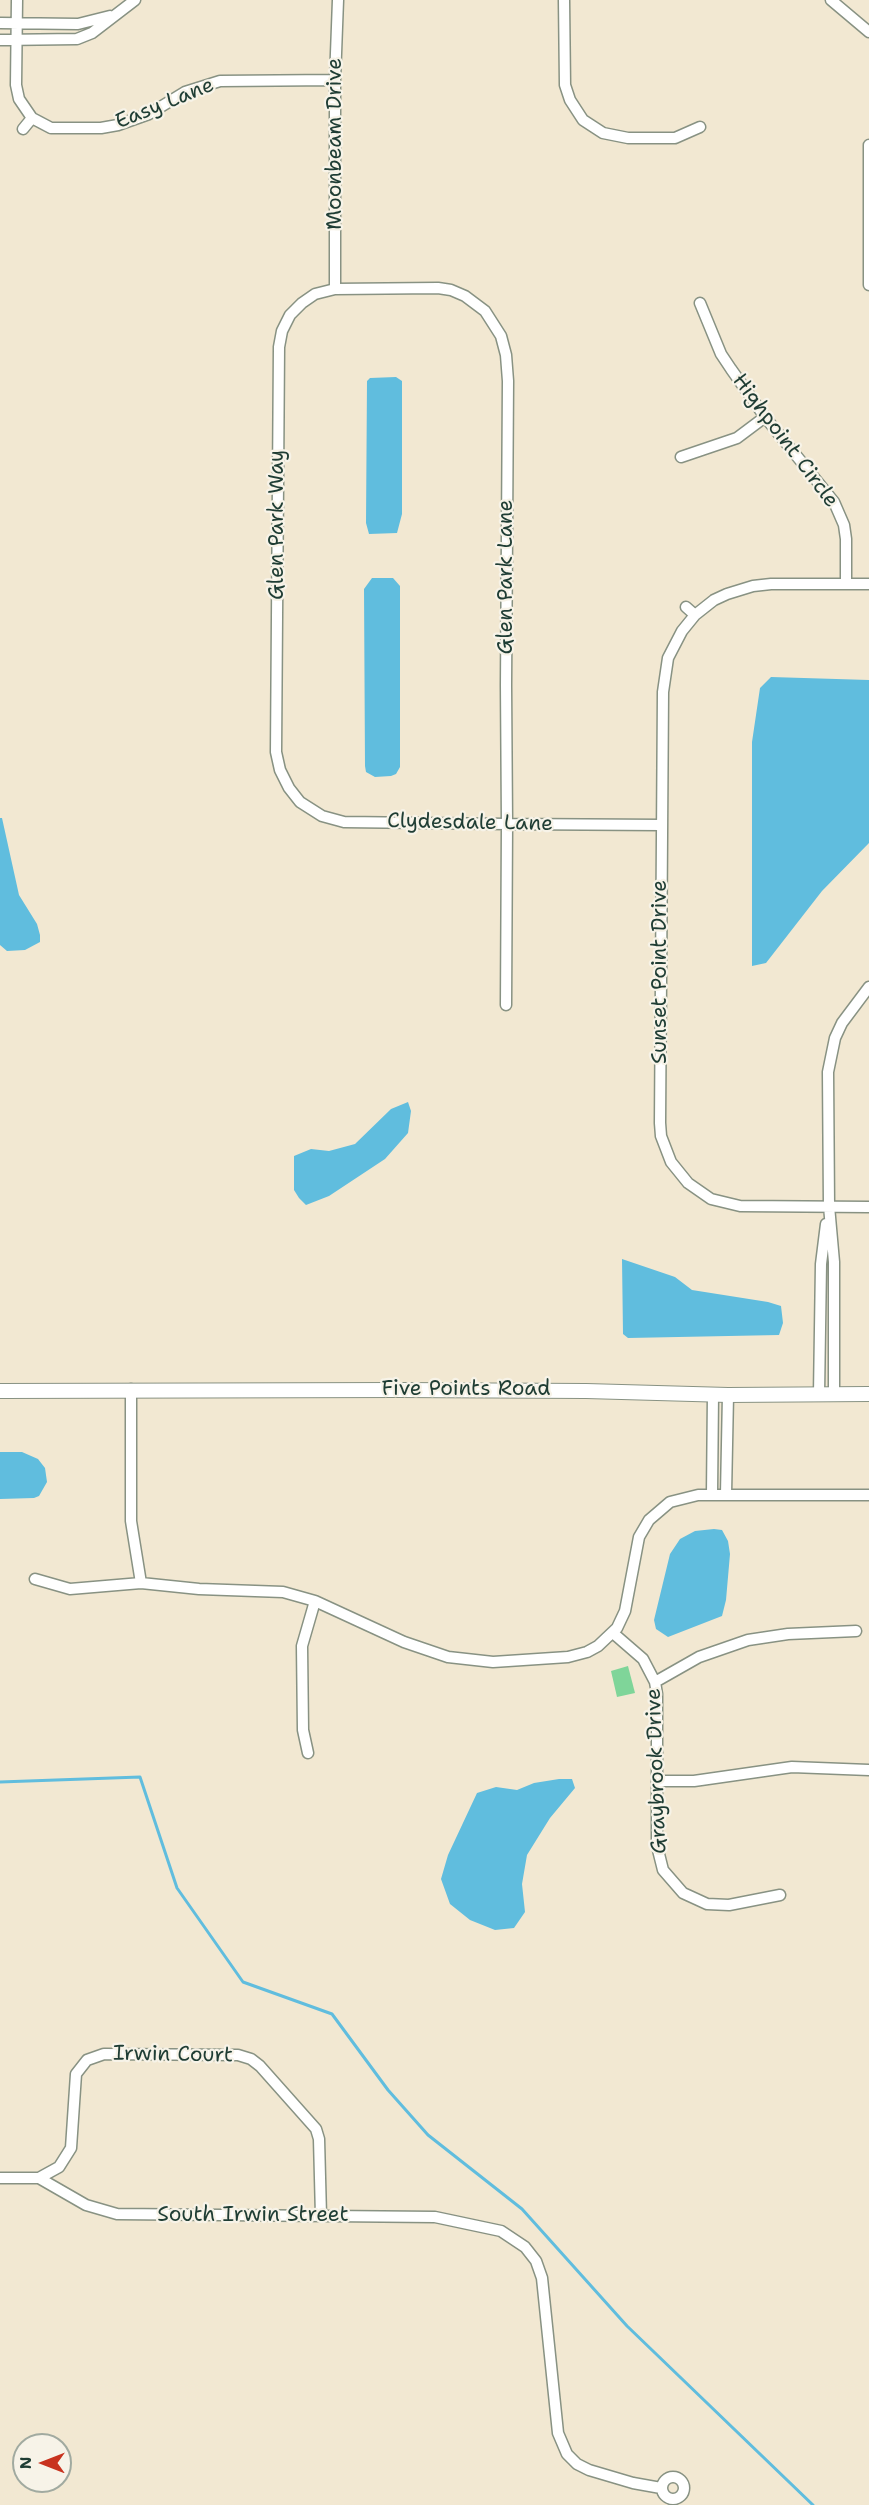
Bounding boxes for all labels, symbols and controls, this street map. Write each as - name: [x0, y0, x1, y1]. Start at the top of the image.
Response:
- street label: Moonbeam Drive: [323, 58, 349, 230]
- street label: Easy Lane: [112, 73, 218, 135]
- street label: Highpoint Circle: [727, 369, 843, 513]
- street label: Glen Park Way: [265, 450, 291, 600]
- street label: Glen Park Lane: [494, 500, 520, 654]
- street label: Clydesdale Lane: [387, 809, 553, 837]
- street label: Sunset Point Drive: [648, 880, 674, 1064]
- street label: Five Points Road: [381, 1377, 551, 1403]
- street label: Graybrook Drive: [642, 1688, 672, 1854]
- street label: Irwin Court: [113, 2041, 233, 2069]
- street label: South Irwin Street: [157, 2203, 349, 2229]
- north arrow: [12, 2433, 72, 2493]
- text: N: [15, 2457, 36, 2469]

